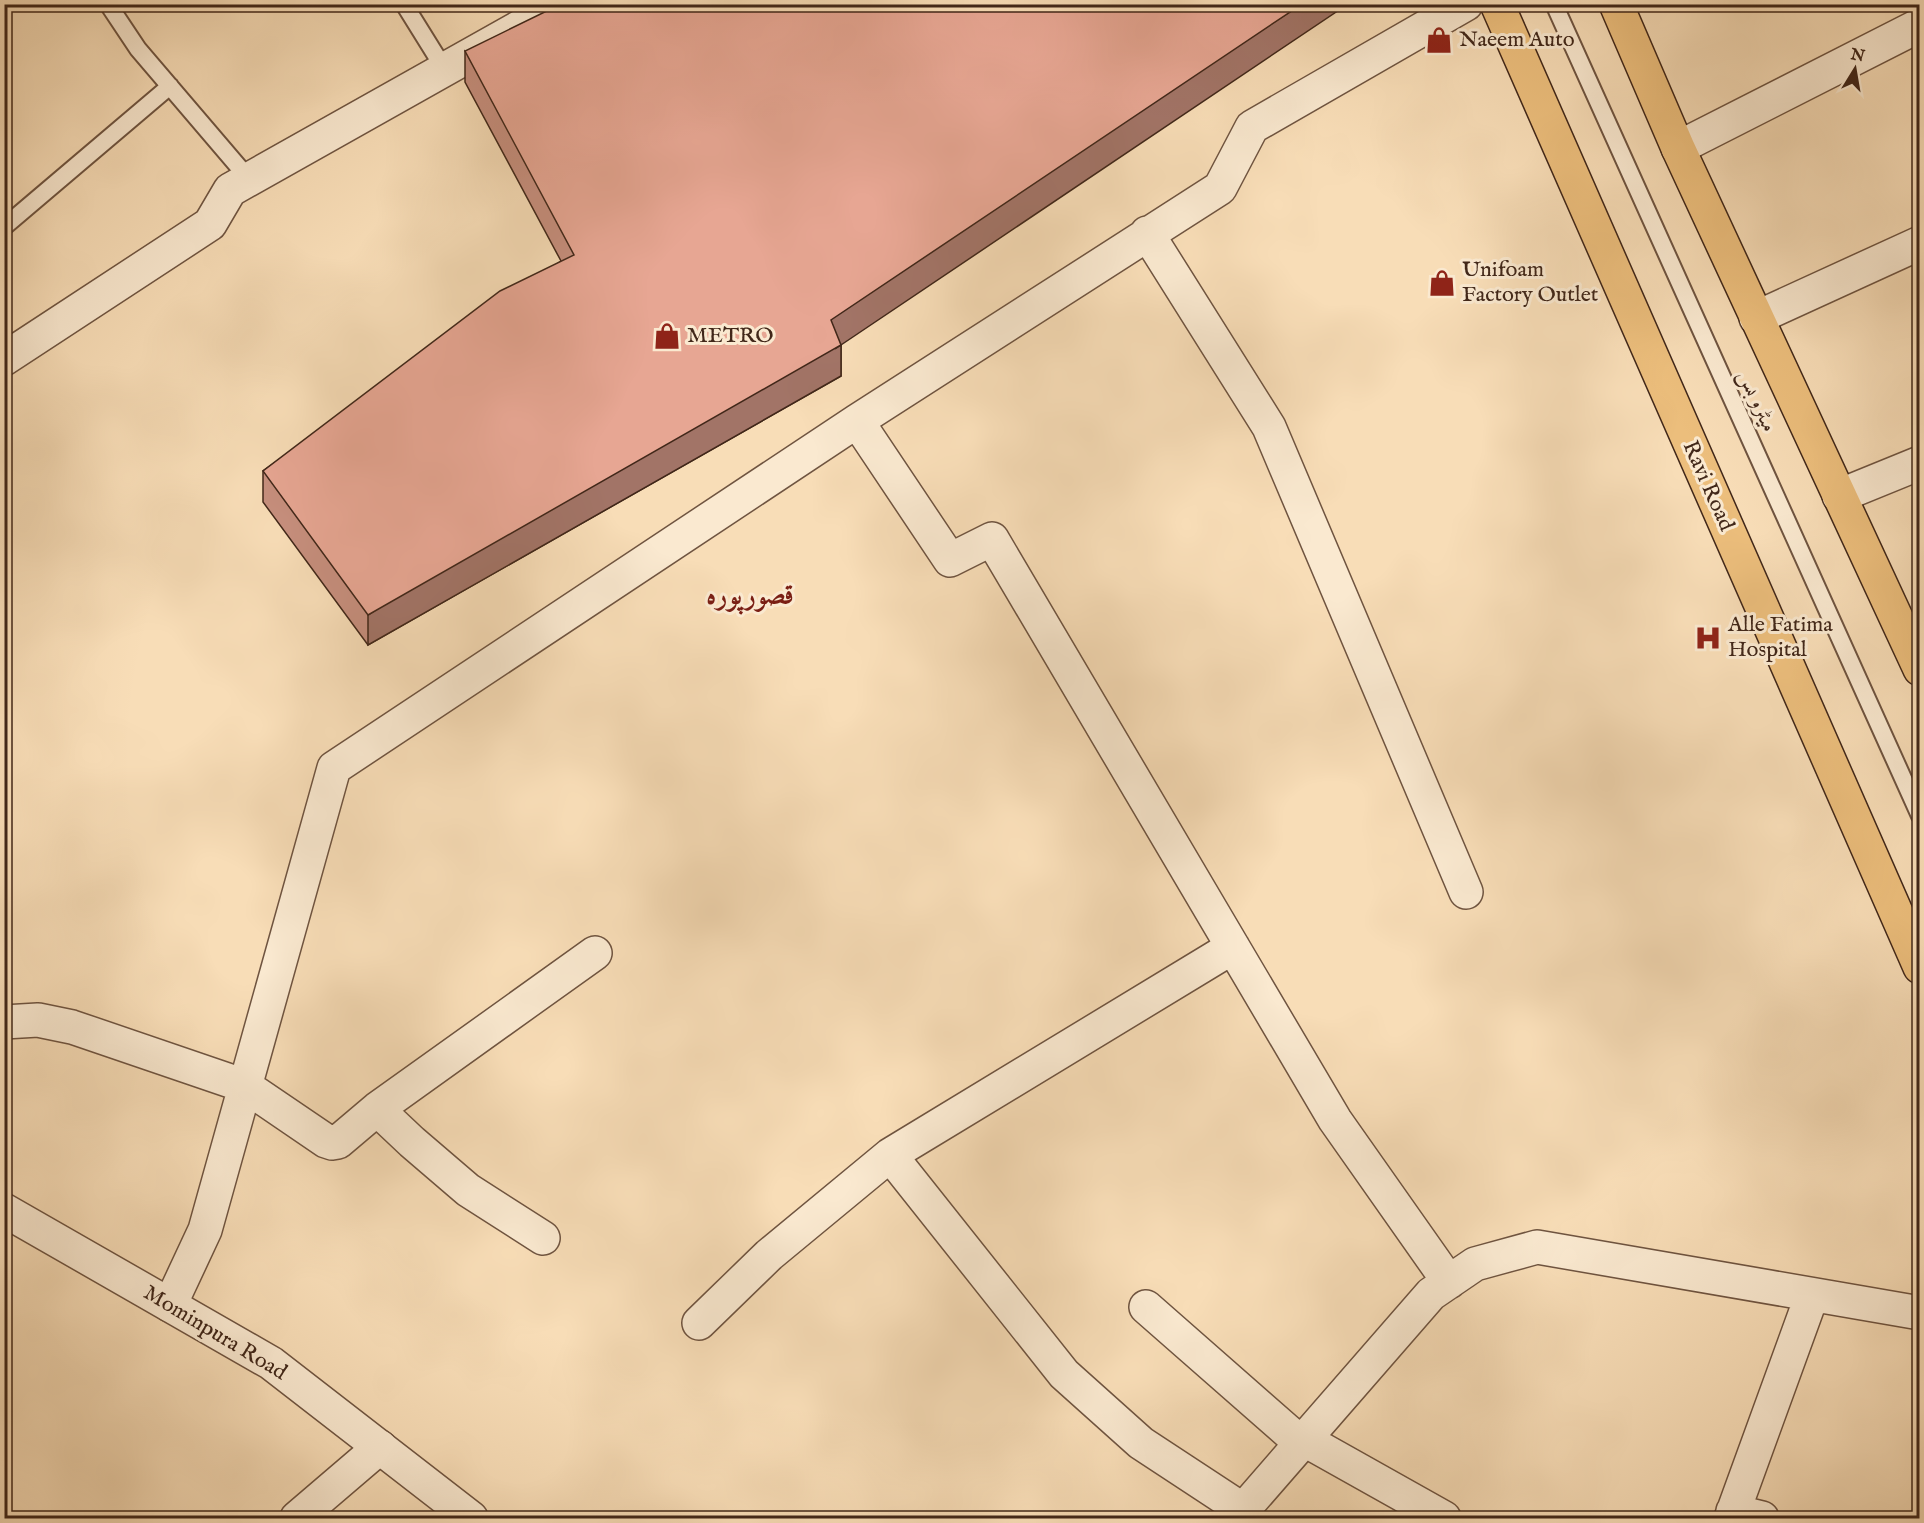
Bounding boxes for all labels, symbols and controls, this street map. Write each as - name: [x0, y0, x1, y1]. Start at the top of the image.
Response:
- shop icon: Naeem Auto: [1424, 25, 1454, 55]
- place label: Naeem Auto: [1459, 26, 1575, 54]
- north arrow: [1825, 39, 1885, 99]
- text: N: [1848, 45, 1866, 67]
- place label: Unifoam Factory Outlet: [1462, 256, 1599, 309]
- shop icon: Unifoam Factory Outlet: [1427, 268, 1457, 298]
- shop icon: METRO: [652, 321, 682, 351]
- place label: METRO: [687, 322, 773, 350]
- street label: میٹرو بس: [1731, 365, 1783, 437]
- street label: Ravi Road: [1676, 436, 1740, 536]
- district label: قصورپورہ: [706, 579, 794, 615]
- place label: Alle Fatima Hospital: [1727, 611, 1833, 664]
- hospital icon: Alle Fatima Hospital: [1693, 623, 1723, 653]
- street label: Mominpura Road: [138, 1279, 292, 1387]

